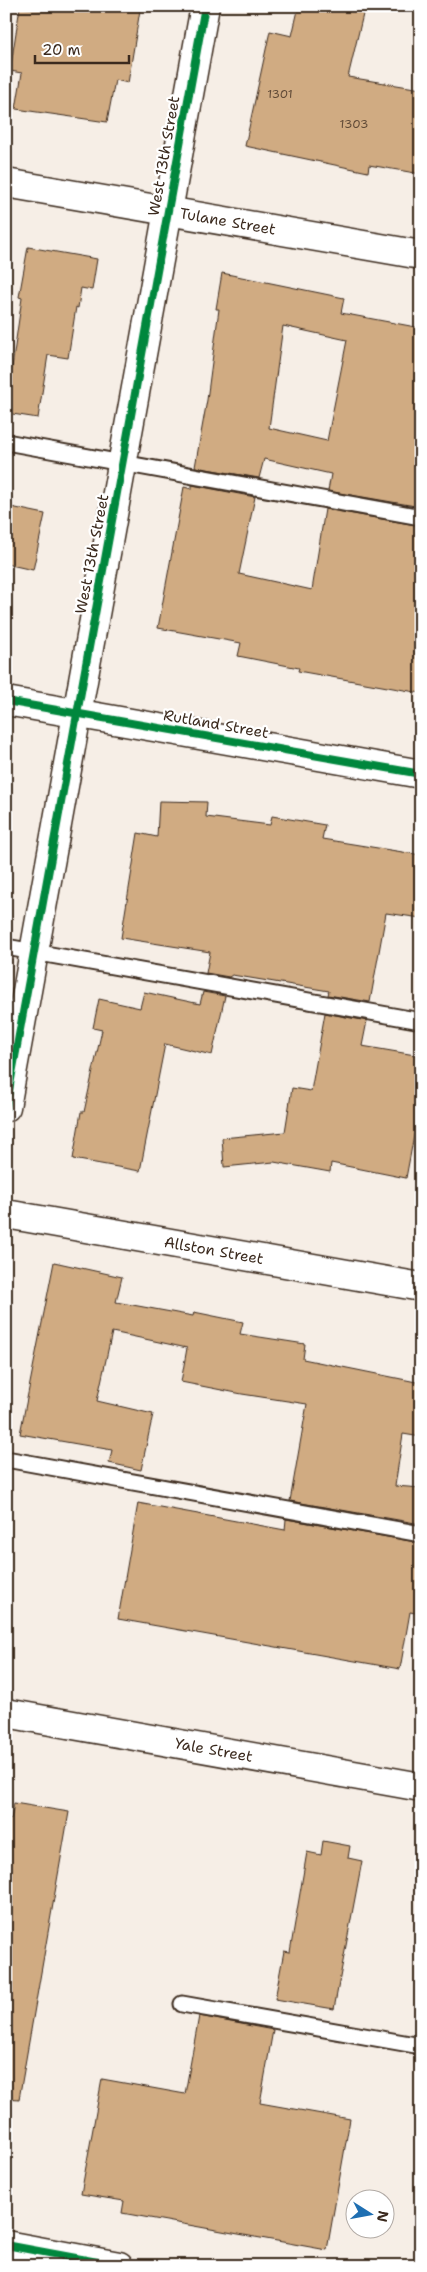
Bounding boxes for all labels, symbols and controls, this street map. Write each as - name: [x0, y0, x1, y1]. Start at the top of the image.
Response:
- scale bar: [35, 32, 129, 64]
- text: 20 m: [42, 40, 81, 60]
- house number: 1301: [267, 86, 293, 102]
- street label: West 13th Street: [144, 94, 184, 218]
- house number: 1303: [340, 116, 368, 132]
- street label: Tulane Street: [178, 203, 277, 240]
- street label: West 13th Street: [71, 492, 113, 616]
- street label: Rutland Street: [162, 705, 270, 743]
- street label: Allston Street: [163, 1232, 265, 1269]
- street label: Yale Street: [173, 1733, 254, 1767]
- north arrow: [344, 2190, 394, 2240]
- text: N: [373, 2209, 393, 2224]

